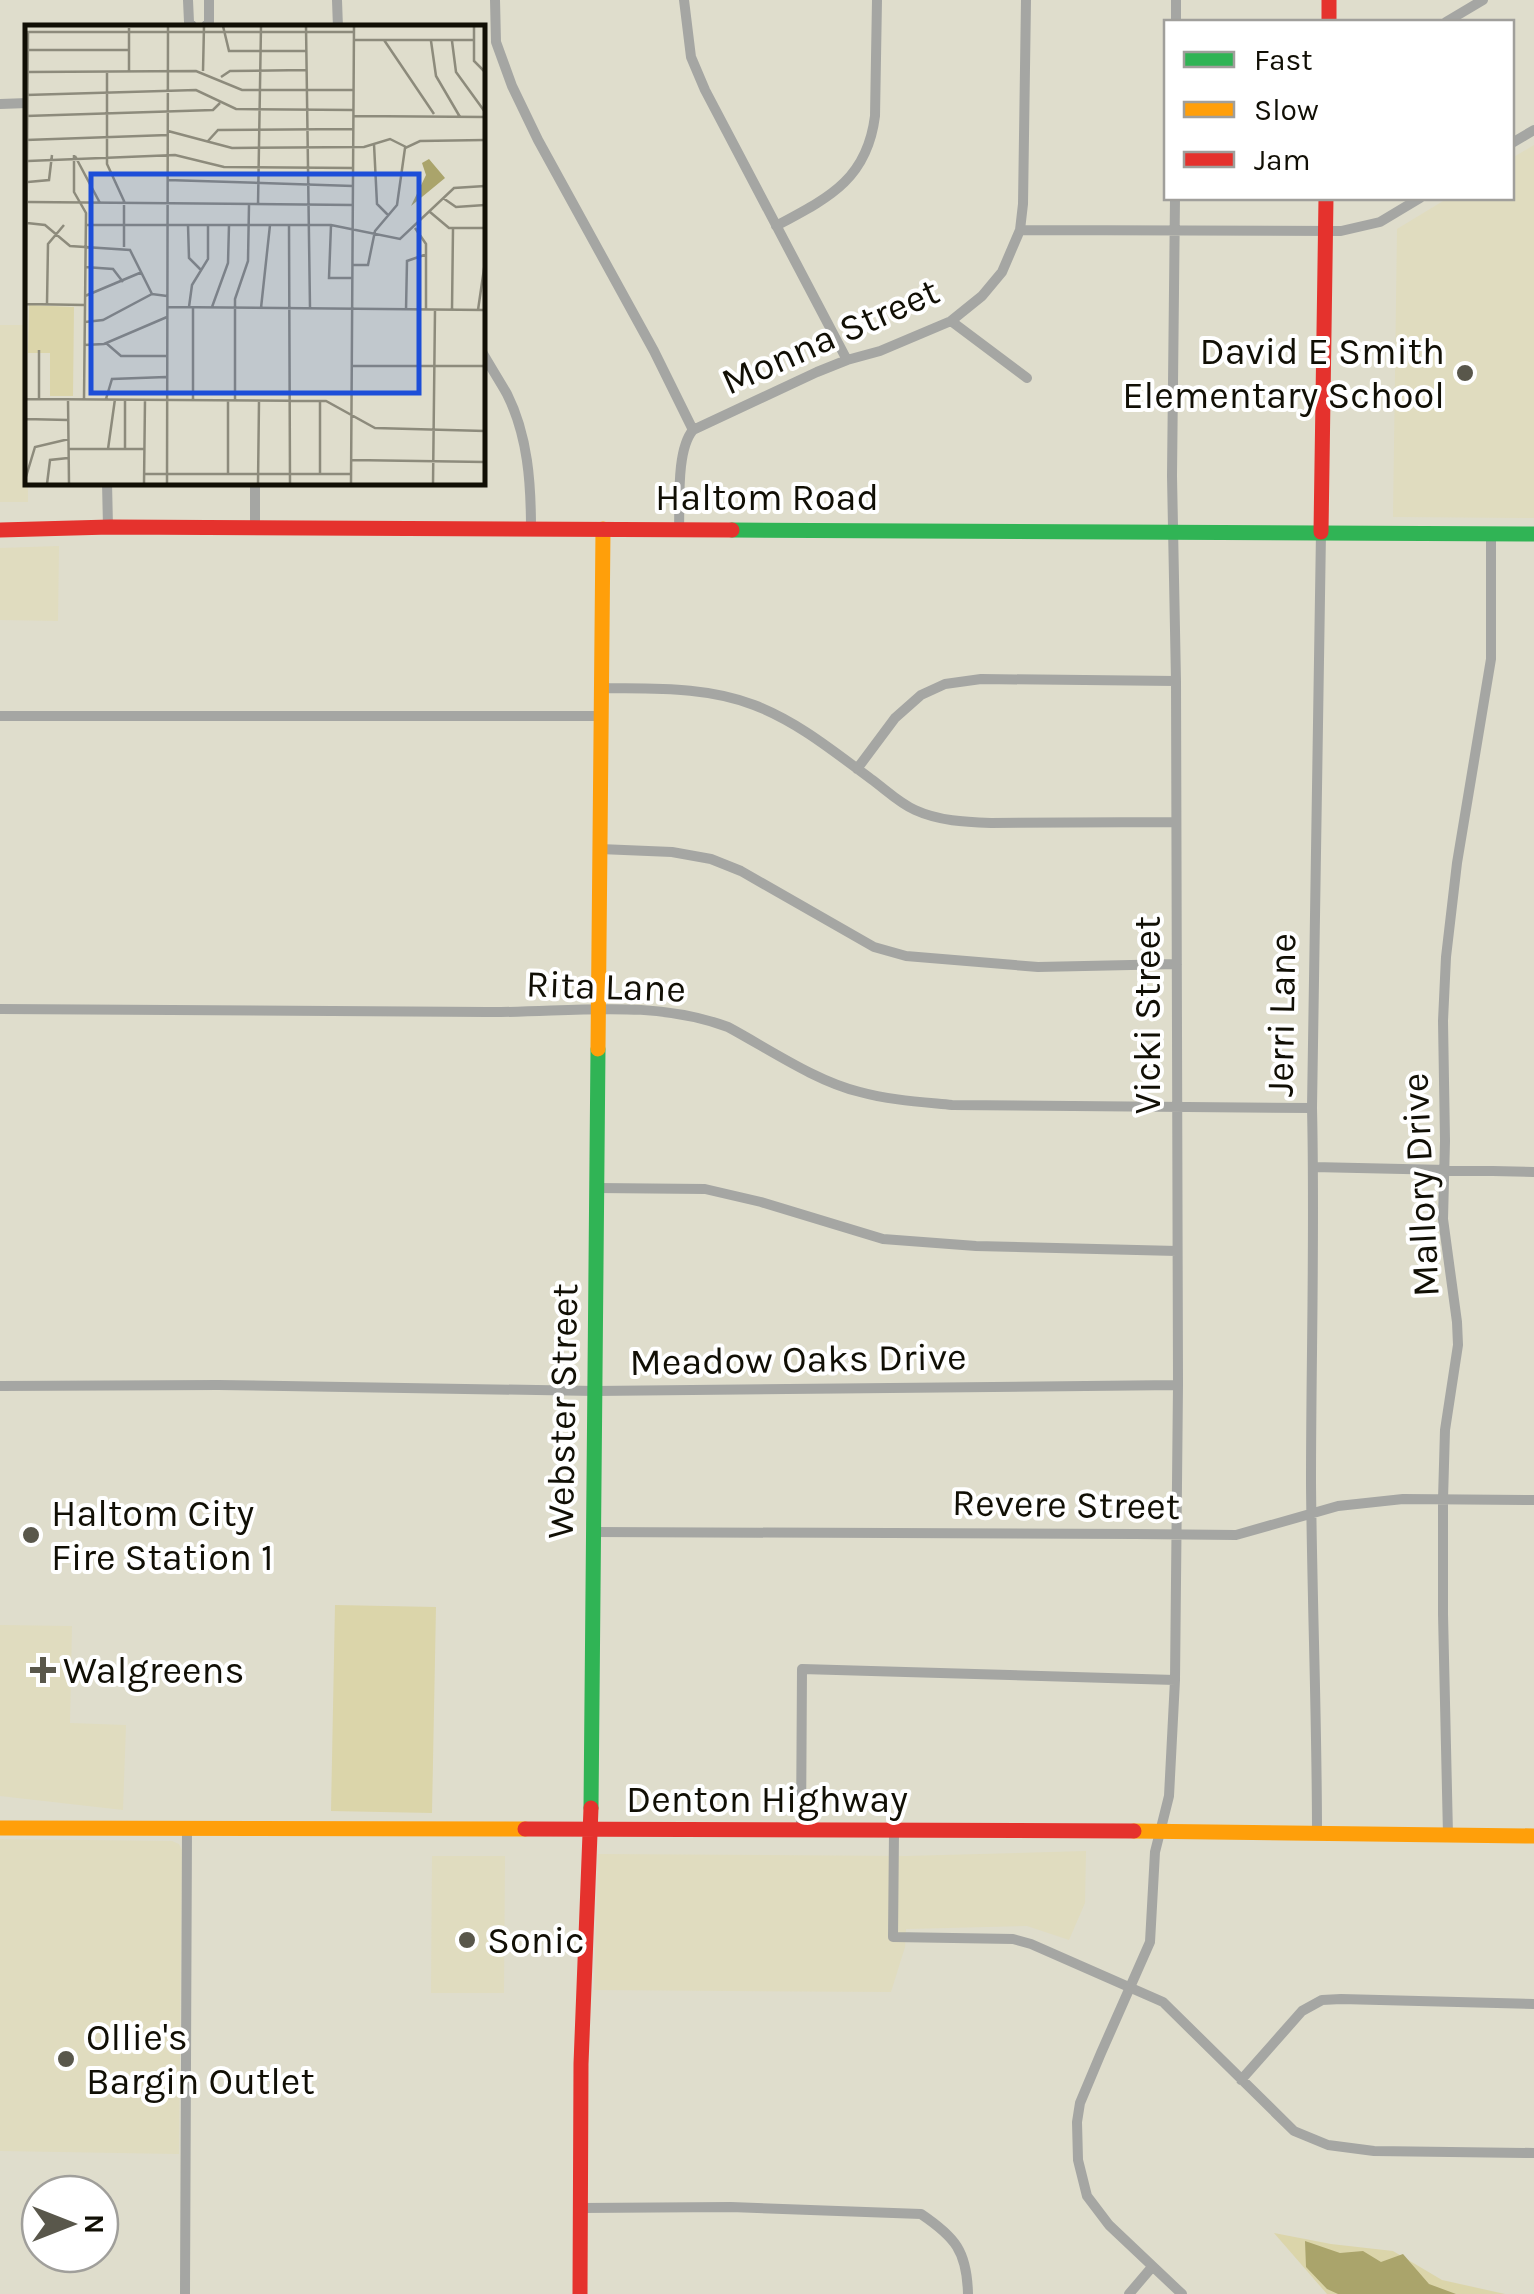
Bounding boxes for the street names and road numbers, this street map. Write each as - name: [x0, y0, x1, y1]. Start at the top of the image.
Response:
- street label: Monna Street: [715, 269, 946, 404]
- street label: Haltom Road: [655, 475, 879, 520]
- street label: Vicki Street: [1125, 916, 1170, 1114]
- street label: Jerri Lane: [1258, 933, 1305, 1097]
- street label: Rita Lane: [525, 961, 687, 1012]
- street label: Mallory Drive: [1392, 1072, 1449, 1298]
- street label: Webster Street: [538, 1283, 587, 1539]
- street label: Meadow Oaks Drive: [629, 1334, 967, 1385]
- street label: Revere Street: [952, 1480, 1180, 1529]
- street label: Denton Highway: [626, 1777, 908, 1822]

